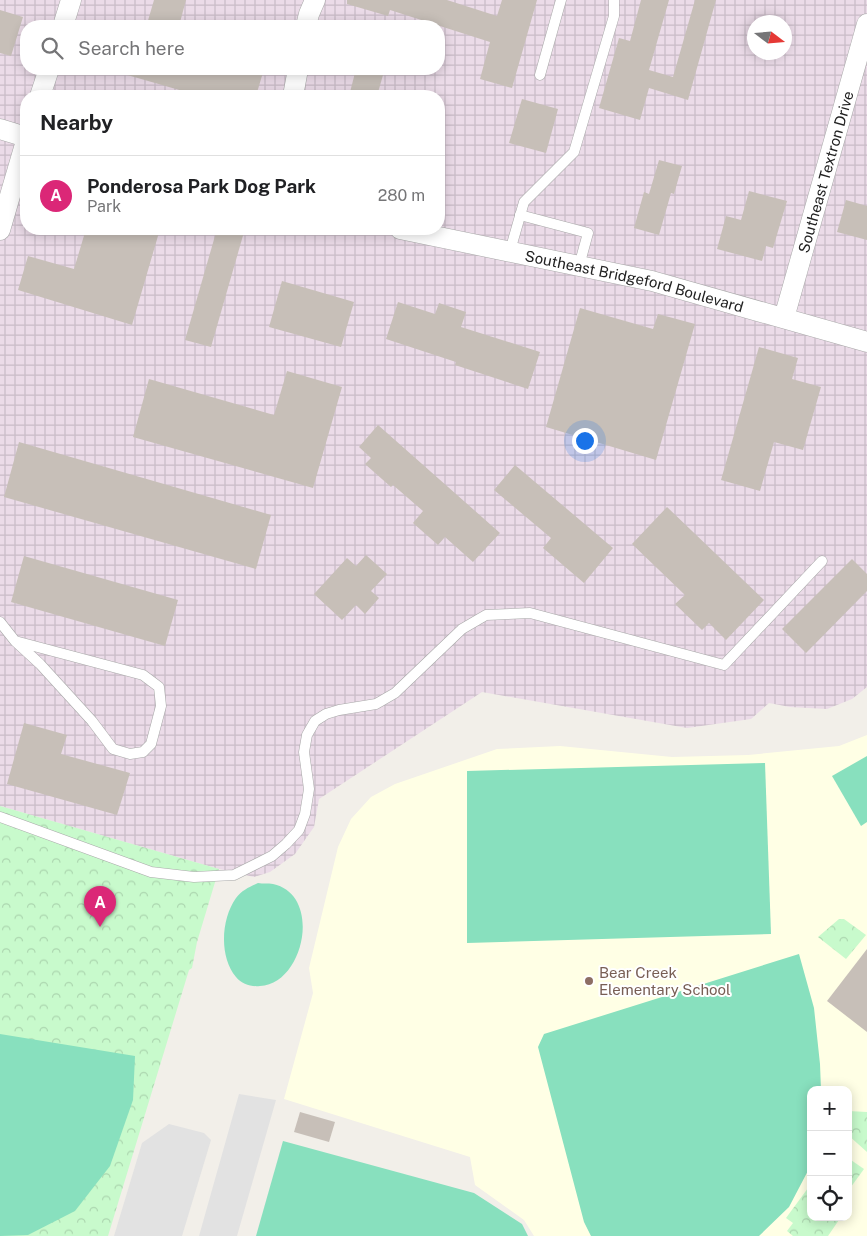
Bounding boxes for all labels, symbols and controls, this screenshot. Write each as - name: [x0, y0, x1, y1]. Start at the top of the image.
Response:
- north arrow: [747, 15, 792, 60]
- search box: [20, 20, 445, 75]
- icon: search: [38, 34, 66, 62]
- text: Search here: [78, 37, 185, 59]
- street label: Southeast Textron Drive: [794, 89, 856, 255]
- text: Nearby: [40, 110, 113, 135]
- text: Ponderosa Park Dog Park: [87, 175, 316, 197]
- text: A: [50, 186, 62, 205]
- text: 280 m: [378, 186, 425, 205]
- text: Park: [87, 197, 121, 216]
- street label: Southeast Bridgeford Boulevard: [524, 247, 746, 315]
- your location: [572, 428, 598, 454]
- pin: A: [84, 886, 116, 927]
- place label: Bear Creek Elementary School: [599, 964, 731, 998]
- marker: Bear Creek Elementary School: [583, 975, 595, 987]
- map controls: [807, 1086, 852, 1221]
- button: +: [807, 1086, 852, 1131]
- button: −: [807, 1131, 852, 1176]
- button: locate: [807, 1176, 852, 1221]

